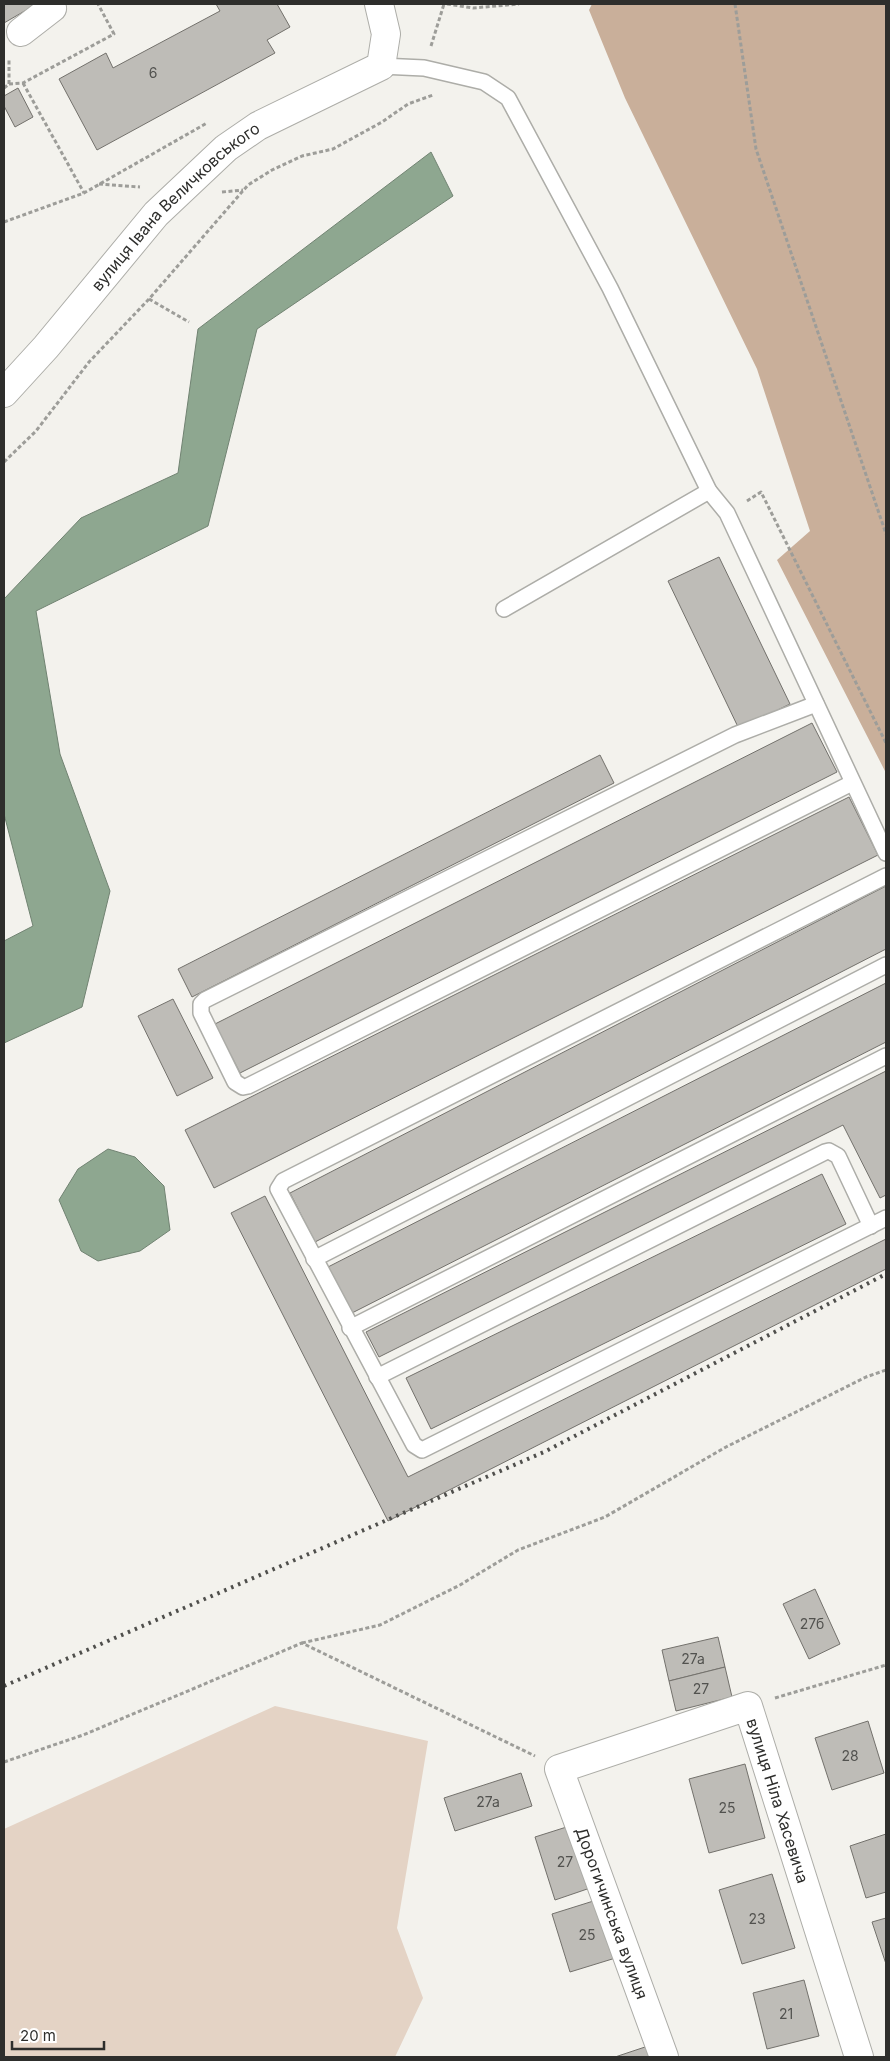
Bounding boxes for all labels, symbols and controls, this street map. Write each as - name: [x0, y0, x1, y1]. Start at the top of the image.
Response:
- house number: 6: [149, 64, 157, 81]
- street label: вулиця Івана Величковського: [87, 118, 263, 295]
- house number: 27б: [800, 1615, 824, 1632]
- house number: 27а: [681, 1650, 705, 1667]
- house number: 27: [693, 1680, 709, 1697]
- street label: вулиця Ніла Хасевича: [743, 1716, 813, 1885]
- house number: 28: [841, 1747, 859, 1764]
- house number: 27а: [476, 1793, 500, 1810]
- house number: 25: [718, 1799, 736, 1816]
- street label: Дорогичинська вулиця: [572, 1824, 652, 2002]
- house number: 27: [557, 1853, 573, 1870]
- house number: 23: [748, 1910, 766, 1927]
- house number: 25: [578, 1926, 596, 1943]
- house number: 21: [779, 2005, 793, 2022]
- scale bar: [12, 2018, 105, 2050]
- text: 20 m: [20, 2026, 56, 2045]

